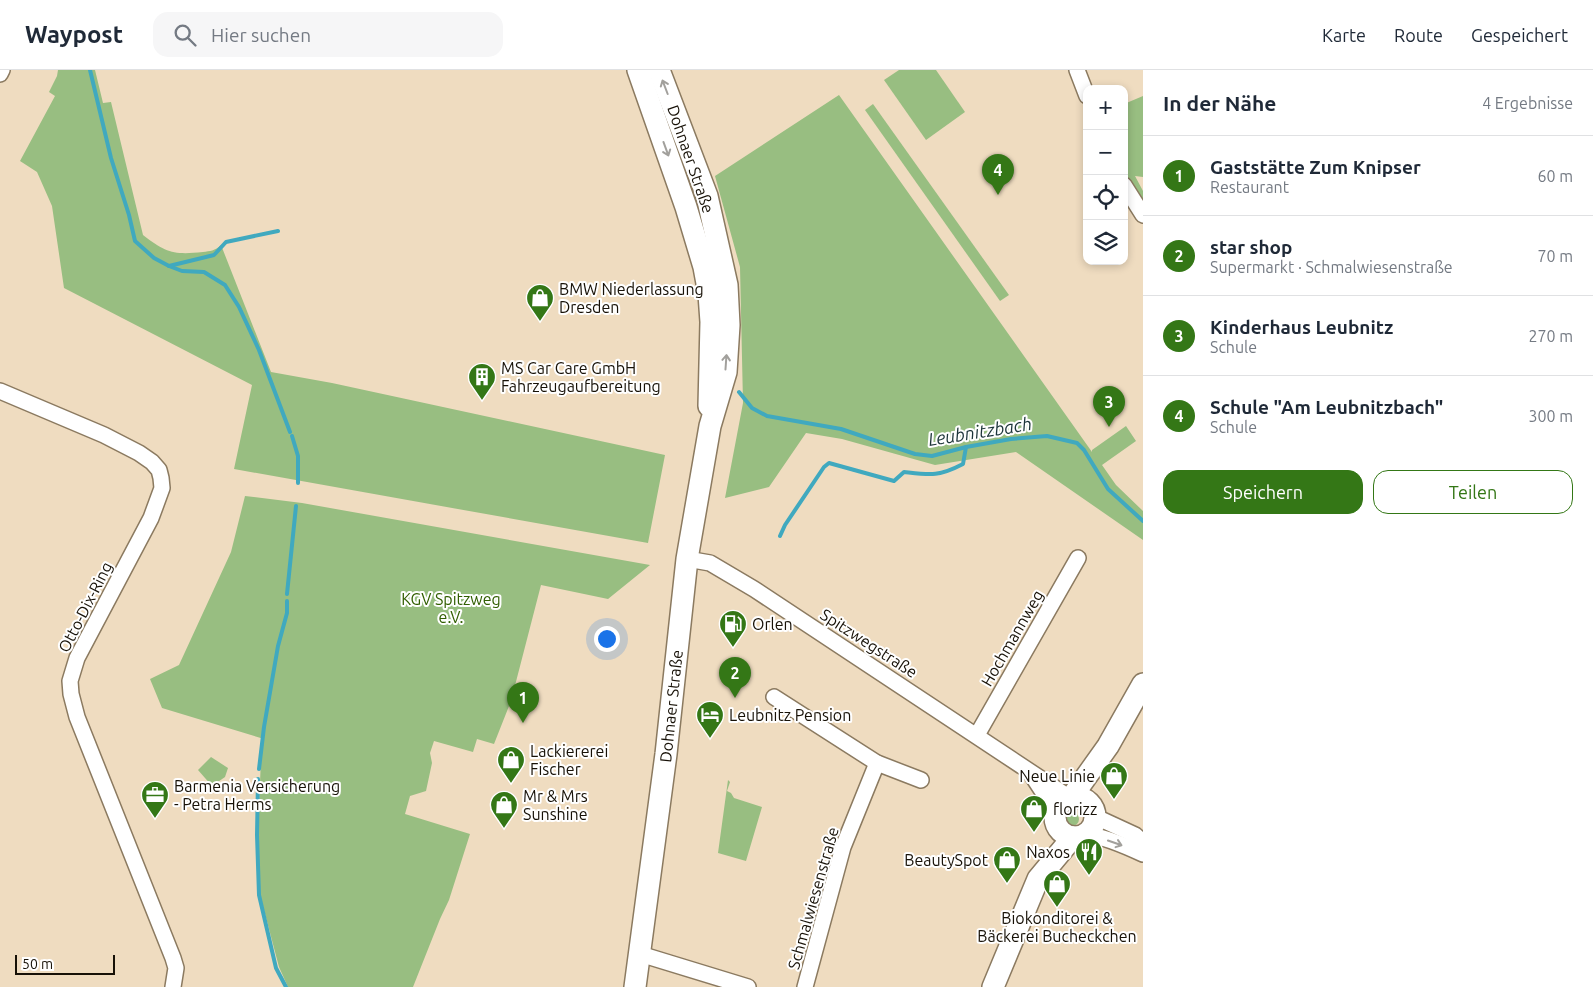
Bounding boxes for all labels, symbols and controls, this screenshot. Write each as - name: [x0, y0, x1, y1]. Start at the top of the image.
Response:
- search box: [153, 12, 503, 57]
- text: Waypost: [25, 21, 123, 48]
- icon: search: [171, 21, 199, 49]
- text: Hier suchen: [211, 24, 311, 46]
- text: Karte: [1322, 25, 1366, 45]
- text: Route: [1394, 25, 1443, 45]
- text: Gespeichert: [1471, 25, 1568, 45]
- one-way arrow: [660, 80, 669, 95]
- map controls: [1083, 85, 1128, 265]
- button: +: [1083, 85, 1128, 130]
- text: In der Nähe: [1163, 91, 1276, 115]
- text: 4 Ergebnisse: [1482, 94, 1573, 112]
- street label: Dohnaer Straße: [664, 103, 718, 215]
- button: −: [1083, 130, 1128, 175]
- one-way arrow: [662, 141, 671, 156]
- pin: 4: [982, 154, 1014, 195]
- text: Gaststätte Zum Knipser: [1210, 156, 1421, 178]
- text: 1: [1174, 167, 1184, 185]
- text: 60 m: [1537, 167, 1573, 185]
- button: locate: [1083, 175, 1128, 220]
- text: Restaurant: [1210, 178, 1289, 196]
- button: layers: [1083, 220, 1128, 265]
- text: star shop: [1210, 236, 1292, 258]
- text: 2: [1174, 247, 1184, 265]
- text: 70 m: [1537, 247, 1573, 265]
- text: Supermarkt · Schmalwiesenstraße: [1210, 258, 1453, 276]
- place label: BMW Niederlassung Dresden: [559, 280, 704, 316]
- shop icon: BMW Niederlassung Dresden: [525, 283, 555, 322]
- text: Kinderhaus Leubnitz: [1210, 316, 1393, 338]
- text: 3: [1174, 327, 1184, 345]
- text: 270 m: [1528, 327, 1573, 345]
- text: Schule: [1210, 338, 1257, 356]
- one-way arrow: [722, 354, 731, 370]
- place label: MS Car Care GmbH Fahrzeugaufbereitung: [501, 359, 661, 395]
- building icon: MS Car Care GmbH Fahrzeugaufbereitung: [467, 362, 497, 401]
- pin: 3: [1093, 386, 1125, 427]
- text: Schule "Am Leubnitzbach": [1210, 396, 1443, 418]
- text: 4: [1174, 407, 1184, 425]
- text: 300 m: [1528, 407, 1573, 425]
- water label: Leubnitzbach: [927, 413, 1033, 449]
- text: Schule: [1210, 418, 1257, 436]
- button: Speichern: [1163, 470, 1363, 514]
- button: Teilen: [1373, 470, 1573, 514]
- street label: Otto-Dix-Ring: [55, 559, 115, 655]
- street label: Hochmannweg: [977, 587, 1047, 689]
- park label: KGV Spitzweg e.V.: [401, 590, 501, 626]
- street label: Spitzwegstraße: [817, 605, 921, 681]
- fuel station icon: Orlen: [718, 609, 748, 648]
- place label: Orlen: [752, 615, 793, 633]
- your location: [594, 626, 620, 652]
- street label: Dohnaer Straße: [656, 649, 686, 763]
- pin: 2: [719, 657, 751, 698]
- pin: 1: [507, 682, 539, 723]
- hotel icon: Leubnitz Pension: [695, 700, 725, 739]
- place label: Leubnitz Pension: [729, 706, 851, 724]
- place label: Lackiererei Fischer: [530, 742, 608, 778]
- shop icon: Lackiererei Fischer: [496, 745, 526, 784]
- shop icon: Neue Linie: [1099, 761, 1129, 800]
- place label: Neue Linie: [1019, 767, 1095, 785]
- place label: Barmenia Versicherung - Petra Herms: [174, 777, 340, 813]
- office icon: Barmenia Versicherung - Petra Herms: [140, 780, 170, 819]
- place label: Mr & Mrs Sunshine: [523, 787, 588, 823]
- shop icon: Mr & Mrs Sunshine: [489, 790, 519, 829]
- shop icon: florizz: [1019, 794, 1049, 833]
- place label: florizz: [1053, 800, 1097, 818]
- street label: Schmalwiesenstraße: [784, 825, 842, 971]
- restaurant icon: Naxos: [1074, 837, 1104, 876]
- one-way arrow: [1107, 839, 1122, 848]
- place label: Naxos: [1026, 843, 1070, 861]
- shop icon: BeautySpot: [992, 845, 1022, 884]
- place label: BeautySpot: [904, 851, 989, 869]
- shop icon: Biokonditorei & Bäckerei Bucheckchen: [1042, 869, 1072, 908]
- place label: Biokonditorei & Bäckerei Bucheckchen: [977, 909, 1137, 945]
- scale bar: [15, 952, 115, 975]
- text: 50 m: [22, 956, 53, 972]

